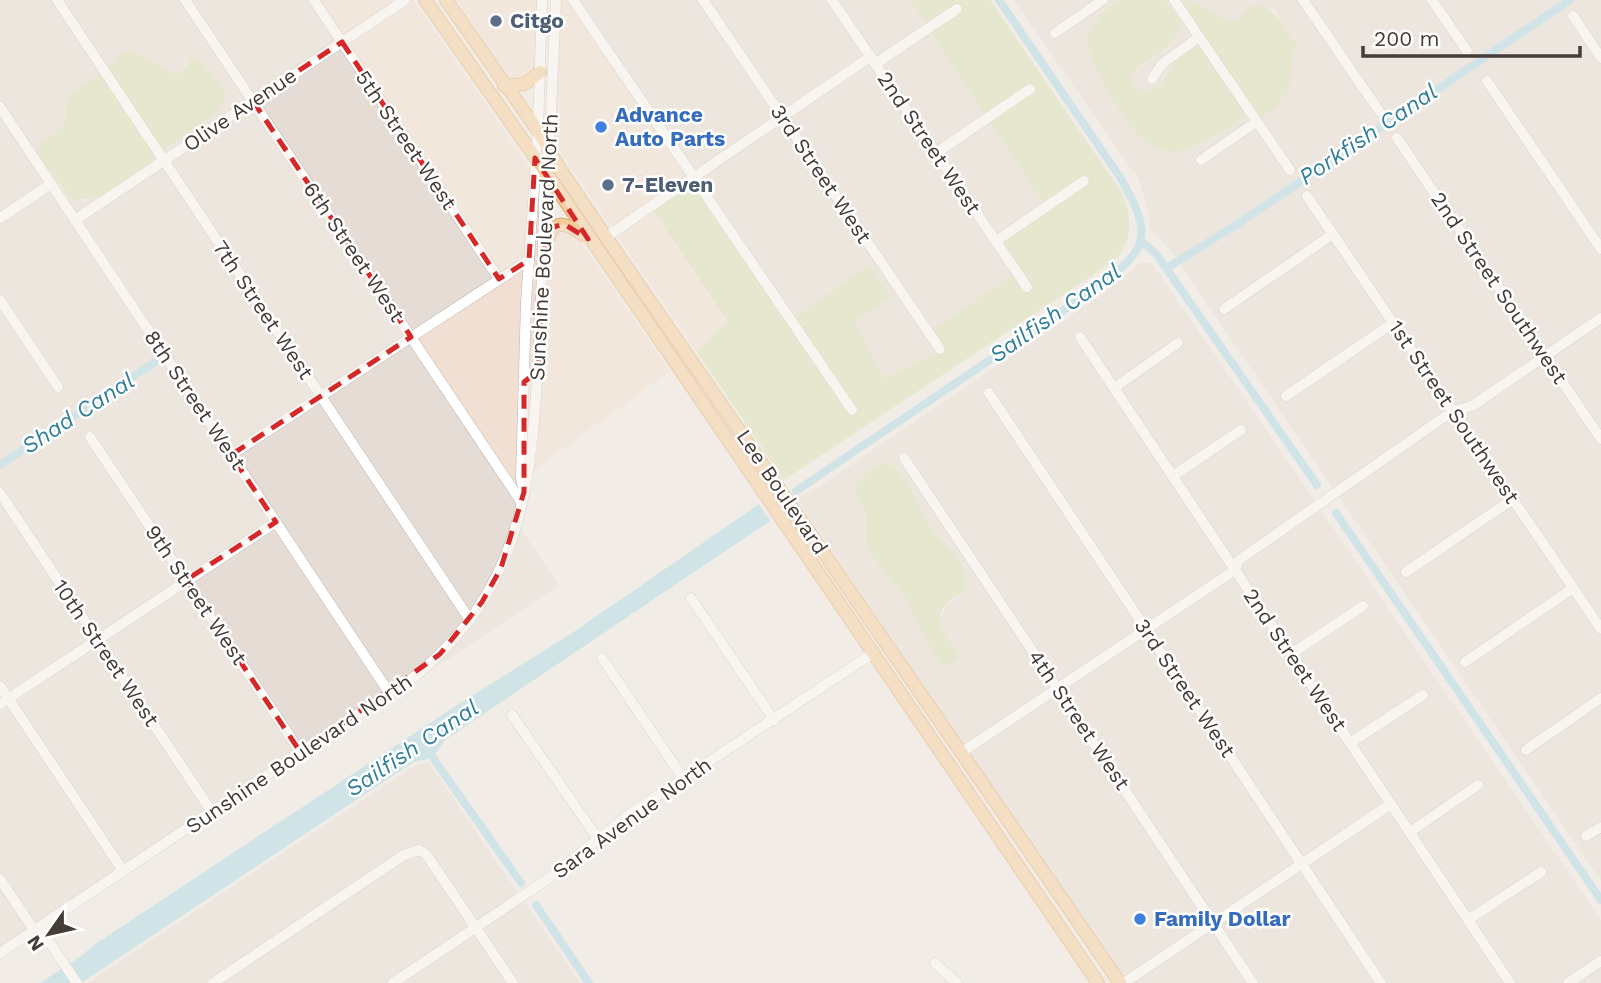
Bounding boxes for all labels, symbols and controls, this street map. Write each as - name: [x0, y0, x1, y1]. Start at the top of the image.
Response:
- place label: Citgo: [510, 8, 564, 33]
- marker: Citgo: [488, 13, 504, 29]
- scale bar: [1363, 14, 1580, 58]
- text: 200 m: [1374, 26, 1440, 51]
- street label: Olive Avenue: [178, 62, 301, 157]
- street label: 5th Street West: [351, 65, 462, 214]
- street label: 2nd Street West: [872, 67, 987, 219]
- water label: Porkfish Canal: [1294, 78, 1443, 191]
- street label: 3rd Street West: [766, 100, 877, 248]
- place label: Advance Auto Parts: [615, 102, 725, 151]
- street label: Sunshine Boulevard North: [524, 113, 563, 381]
- marker: Advance Auto Parts: [593, 119, 609, 135]
- place label: 7-Eleven: [622, 172, 713, 197]
- street label: 6th Street West: [298, 177, 410, 326]
- marker: 7-Eleven: [600, 177, 616, 193]
- street label: 2nd Street Southwest: [1426, 187, 1573, 388]
- street label: 7th Street West: [208, 236, 319, 384]
- water label: Sailfish Canal: [984, 258, 1126, 369]
- street label: 1st Street Southwest: [1384, 315, 1525, 508]
- street label: 8th Street West: [139, 325, 252, 475]
- water label: Shad Canal: [17, 367, 140, 460]
- street label: Lee Boulevard: [731, 425, 833, 559]
- street label: 9th Street West: [140, 520, 253, 670]
- street label: 10th Street West: [48, 575, 165, 731]
- street label: 2nd Street West: [1238, 584, 1353, 736]
- street label: 3rd Street West: [1130, 614, 1241, 762]
- street label: 4th Street West: [1023, 645, 1135, 794]
- street label: Sunshine Boulevard North: [181, 668, 417, 839]
- water label: Sailfish Canal: [341, 694, 484, 803]
- street label: Sara Avenue North: [547, 752, 716, 884]
- north arrow: [14, 899, 84, 969]
- place label: Family Dollar: [1154, 906, 1291, 931]
- marker: Family Dollar: [1132, 911, 1148, 927]
- text: N: [22, 931, 49, 955]

